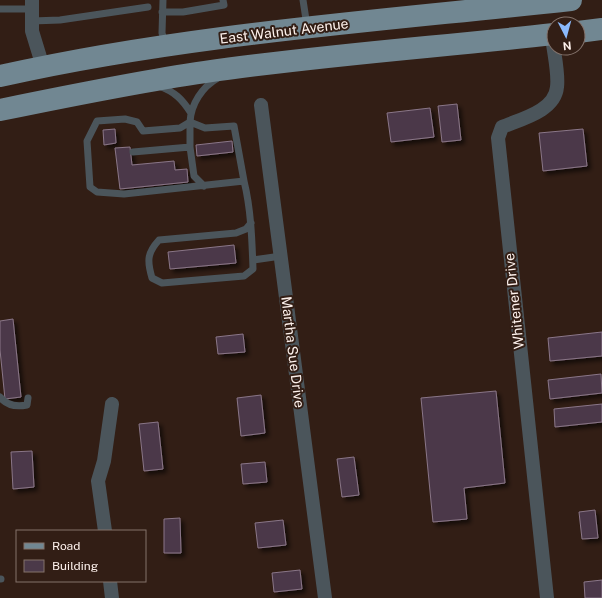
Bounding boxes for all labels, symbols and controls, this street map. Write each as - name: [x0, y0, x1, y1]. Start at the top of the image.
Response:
- street label: East Walnut Avenue: [219, 15, 349, 47]
- north arrow: [546, 16, 586, 56]
- text: N: [562, 40, 572, 52]
- street label: Whitener Drive: [501, 252, 527, 350]
- street label: Martha Sue Drive: [278, 295, 308, 409]
- legend: [16, 530, 146, 582]
- text: Road: [52, 539, 80, 553]
- text: Building: [52, 559, 98, 573]

